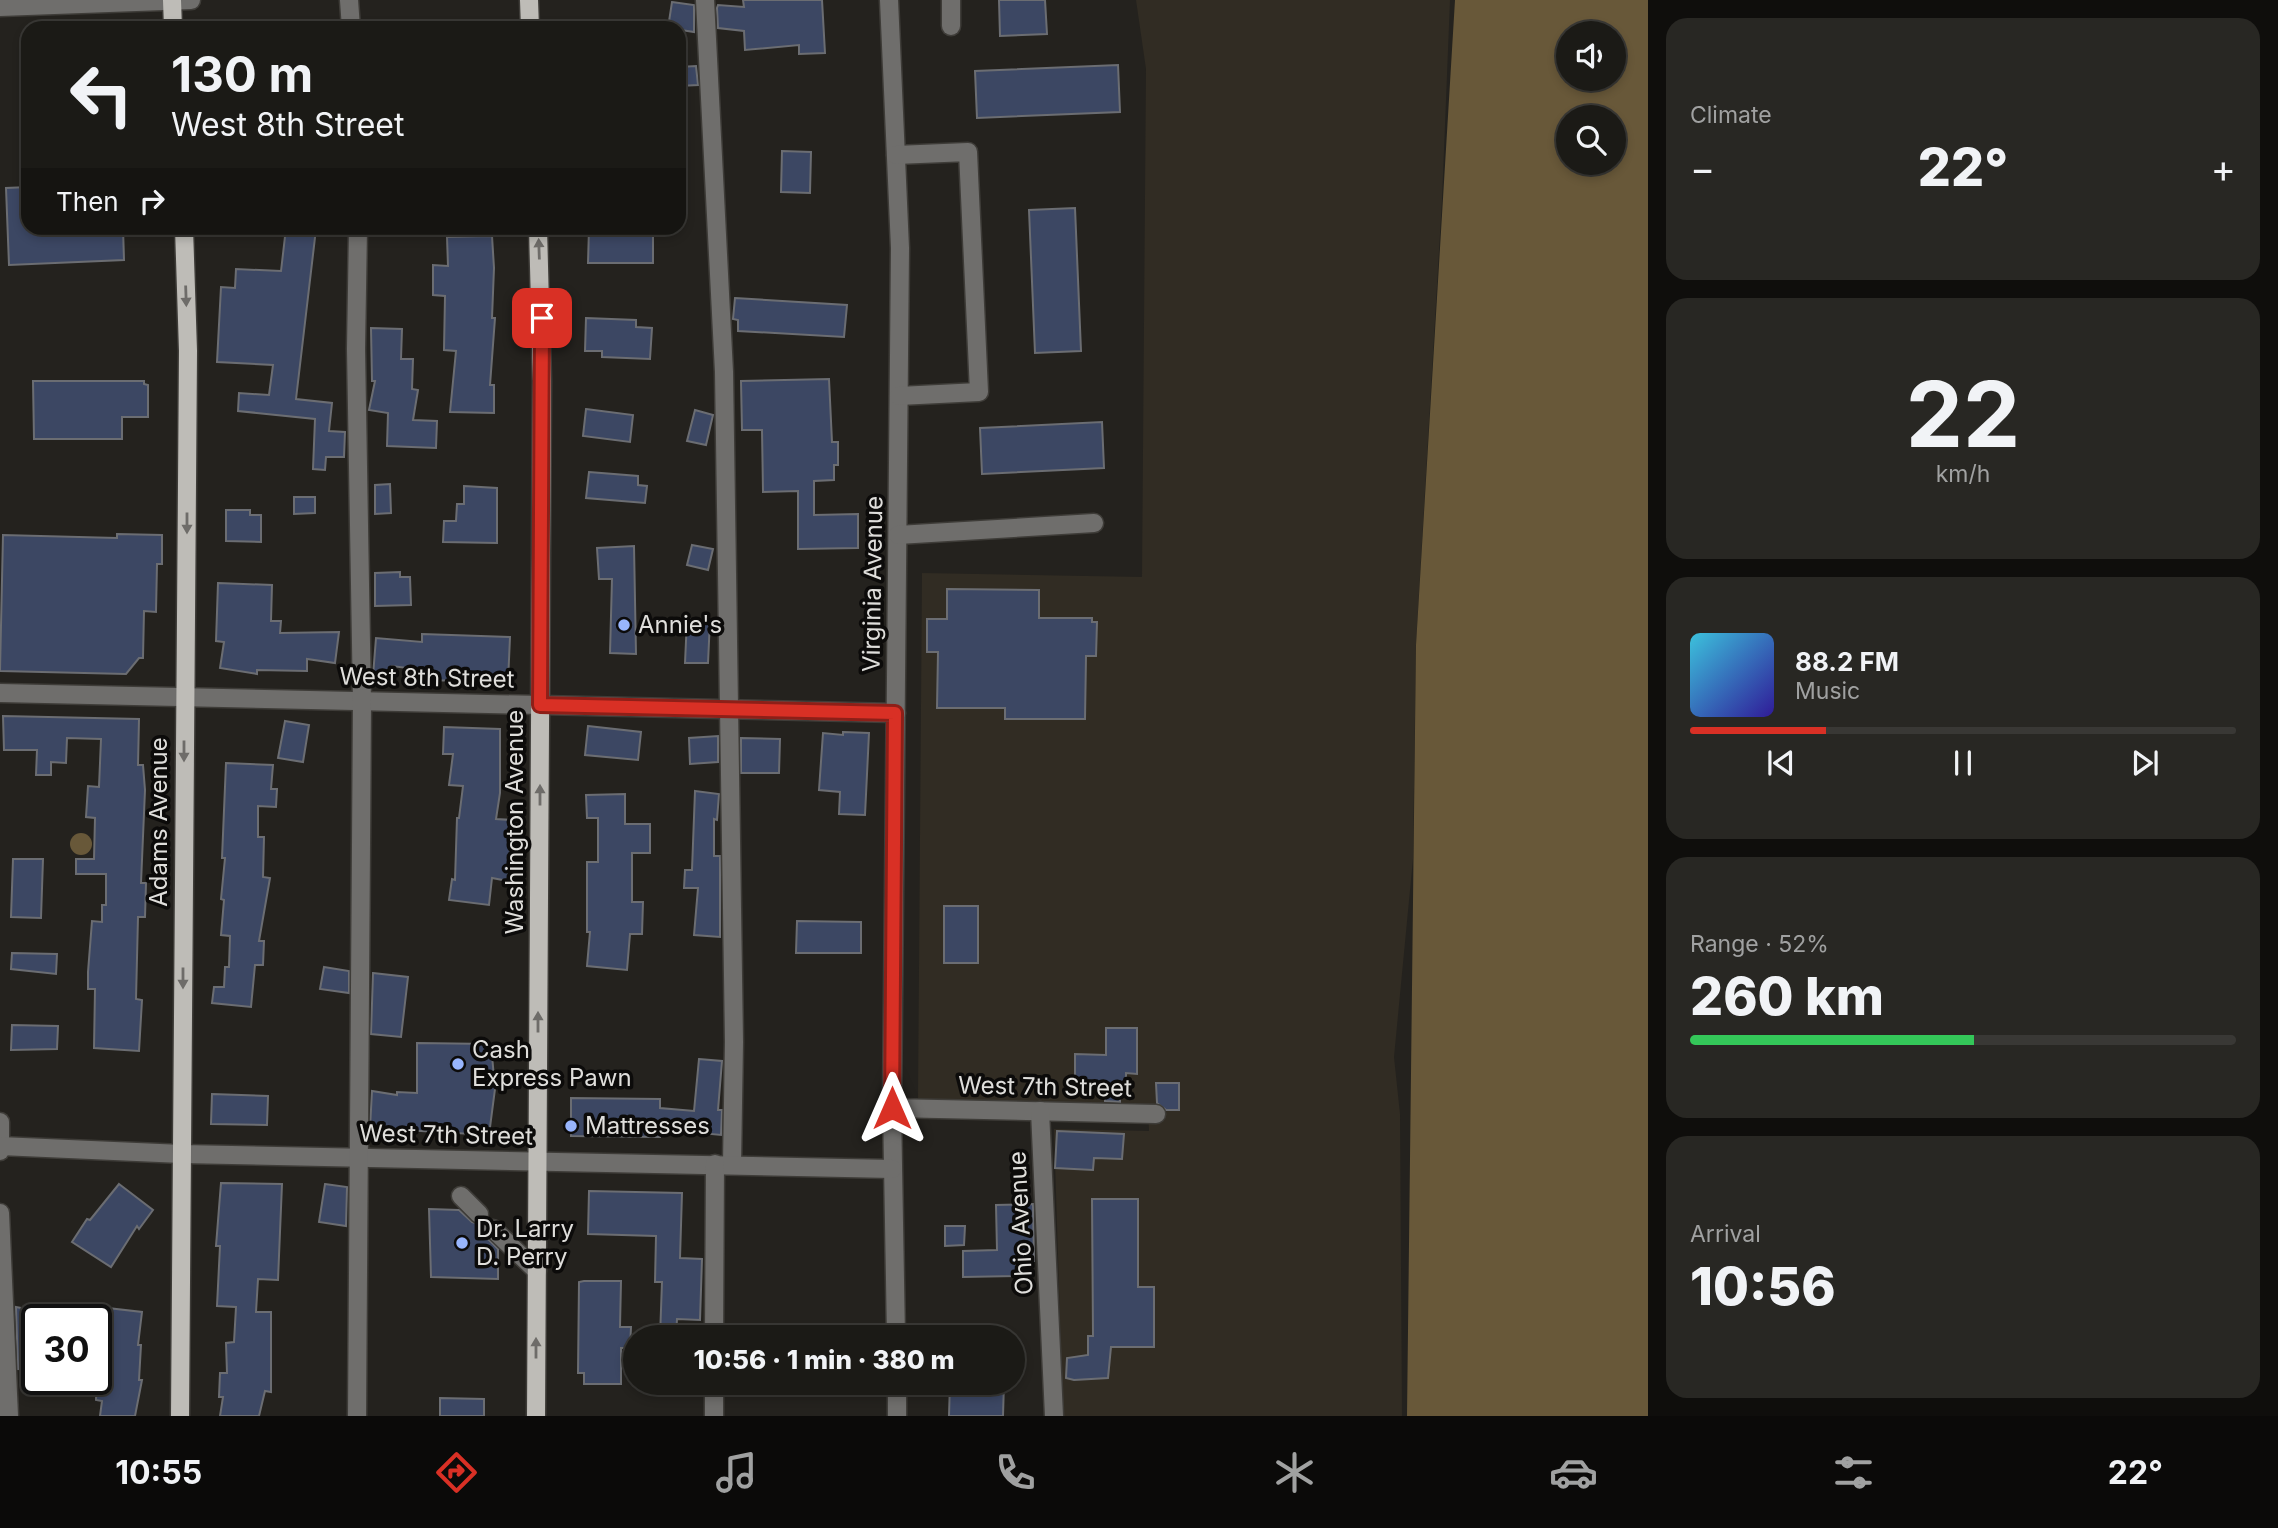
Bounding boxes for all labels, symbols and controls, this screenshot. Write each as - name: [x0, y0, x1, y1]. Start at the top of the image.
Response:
- map controls: [1556, 21, 1626, 175]
- button: sound: [1556, 21, 1626, 91]
- text: 130 m: [171, 45, 313, 104]
- icon: left: [56, 49, 147, 140]
- text: Climate: [1690, 101, 1772, 129]
- text: West 8th Street: [171, 105, 404, 144]
- button: search: [1556, 105, 1626, 175]
- text: 22°: [1918, 136, 2008, 199]
- text: −: [1690, 145, 1715, 191]
- text: +: [2211, 145, 2236, 191]
- icon: right: [133, 182, 171, 220]
- text: Then: [56, 186, 119, 217]
- one-way arrow: [533, 238, 544, 260]
- one-way arrow: [181, 285, 192, 307]
- pin: [512, 288, 572, 348]
- icon: arrive: [523, 299, 561, 337]
- text: 22: [1906, 359, 2020, 469]
- text: km/h: [1936, 460, 1990, 488]
- street label: Virginia Avenue: [856, 496, 889, 672]
- one-way arrow: [181, 512, 193, 534]
- place label: Annie's: [638, 610, 722, 639]
- marker: Annie's: [616, 617, 632, 633]
- text: 88.2 FM: [1795, 646, 1899, 677]
- street label: West 8th Street: [339, 661, 515, 694]
- text: Music: [1795, 677, 1860, 705]
- street label: Washington Avenue: [500, 710, 529, 934]
- street label: Adams Avenue: [144, 737, 173, 907]
- one-way arrow: [178, 740, 190, 762]
- icon: previous: [1762, 744, 1800, 782]
- icon: pause: [1944, 744, 1982, 782]
- icon: next: [2126, 744, 2164, 782]
- one-way arrow: [534, 784, 546, 806]
- text: Range · 52%: [1690, 930, 1829, 958]
- text: 260 km: [1690, 965, 1884, 1028]
- one-way arrow: [177, 967, 189, 989]
- one-way arrow: [532, 1011, 544, 1033]
- place label: Cash Express Pawn: [472, 1035, 632, 1092]
- marker: Cash Express Pawn: [450, 1056, 466, 1072]
- street label: West 7th Street: [958, 1070, 1132, 1103]
- position arrow: [855, 1071, 929, 1145]
- place label: Mattresses: [585, 1111, 710, 1140]
- street label: West 7th Street: [359, 1118, 533, 1151]
- marker: Mattresses: [563, 1118, 579, 1134]
- street label: Ohio Avenue: [1002, 1150, 1039, 1296]
- place label: Dr. Larry D. Perry: [476, 1214, 574, 1271]
- text: Arrival: [1690, 1220, 1761, 1248]
- marker: Dr. Larry D. Perry: [454, 1235, 470, 1251]
- text: 10:56: [1690, 1255, 1836, 1318]
- speed limit sign: 30: [21, 1304, 112, 1395]
- one-way arrow: [531, 1337, 542, 1359]
- text: 10:56 · 1 min · 380 m: [693, 1344, 955, 1375]
- icon: directions: [432, 1448, 481, 1497]
- icon: music: [712, 1448, 761, 1497]
- icon: phone: [991, 1448, 1040, 1497]
- icon: climate: [1270, 1448, 1319, 1497]
- icon: car: [1549, 1448, 1598, 1497]
- icon: filters: [1829, 1448, 1878, 1497]
- text: 10:55: [115, 1453, 202, 1492]
- text: 22°: [2108, 1453, 2163, 1492]

